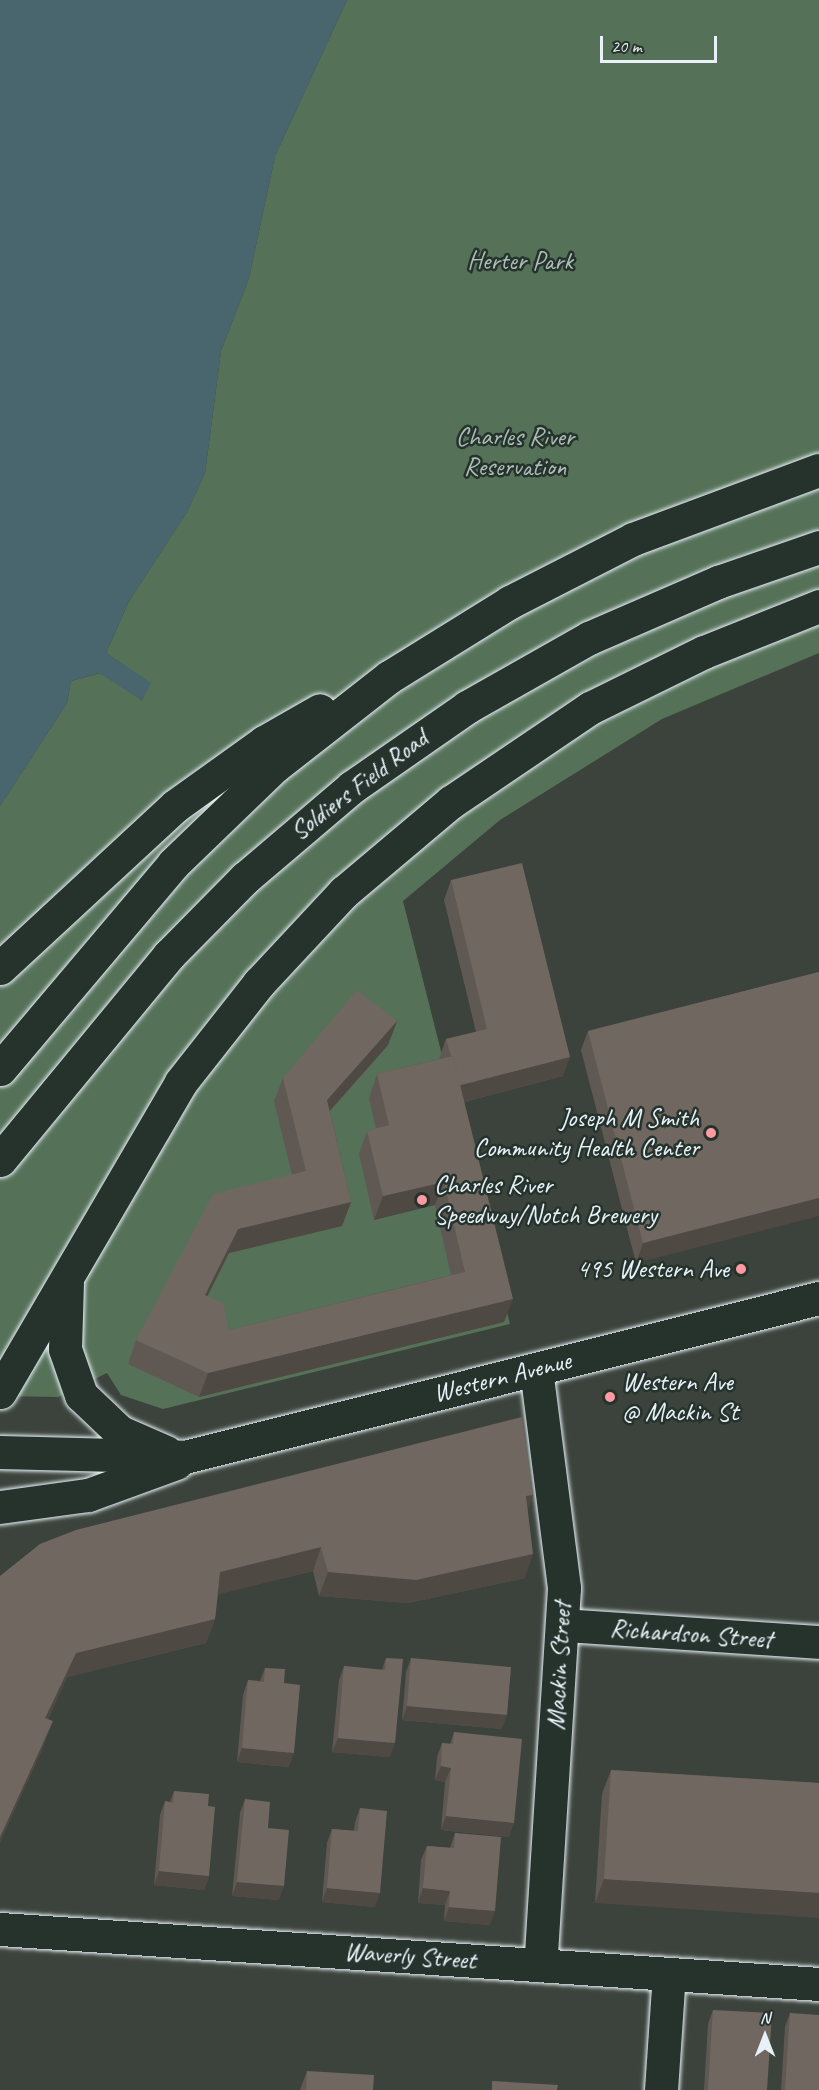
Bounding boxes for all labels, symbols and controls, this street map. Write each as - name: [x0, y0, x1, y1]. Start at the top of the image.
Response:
- scale bar: [603, 24, 720, 62]
- text: 20 m: [611, 35, 642, 57]
- park label: Herter Park: [467, 245, 573, 277]
- park label: Charles River Reservation: [456, 421, 574, 482]
- street label: Soldiers Field Road: [284, 723, 434, 847]
- place label: Joseph M Smith Community Health Center: [474, 1102, 699, 1164]
- marker: Joseph M Smith Community Health Center: [704, 1126, 718, 1140]
- place label: Charles River Speedway/Notch Brewery: [434, 1169, 657, 1230]
- marker: Charles River Speedway/Notch Brewery: [415, 1193, 429, 1207]
- place label: 495 Western Ave: [577, 1253, 729, 1285]
- marker: 495 Western Ave: [734, 1262, 748, 1276]
- street label: Western Avenue: [430, 1345, 574, 1409]
- place label: Western Ave @ Mackin St: [622, 1366, 738, 1428]
- marker: Western Ave @ Mackin St: [603, 1390, 617, 1404]
- street label: Mackin Street: [540, 1601, 578, 1731]
- street label: Richardson Street: [609, 1613, 773, 1655]
- street label: Waverly Street: [343, 1936, 477, 1976]
- north arrow: [735, 2006, 795, 2066]
- text: N: [760, 2008, 770, 2028]

